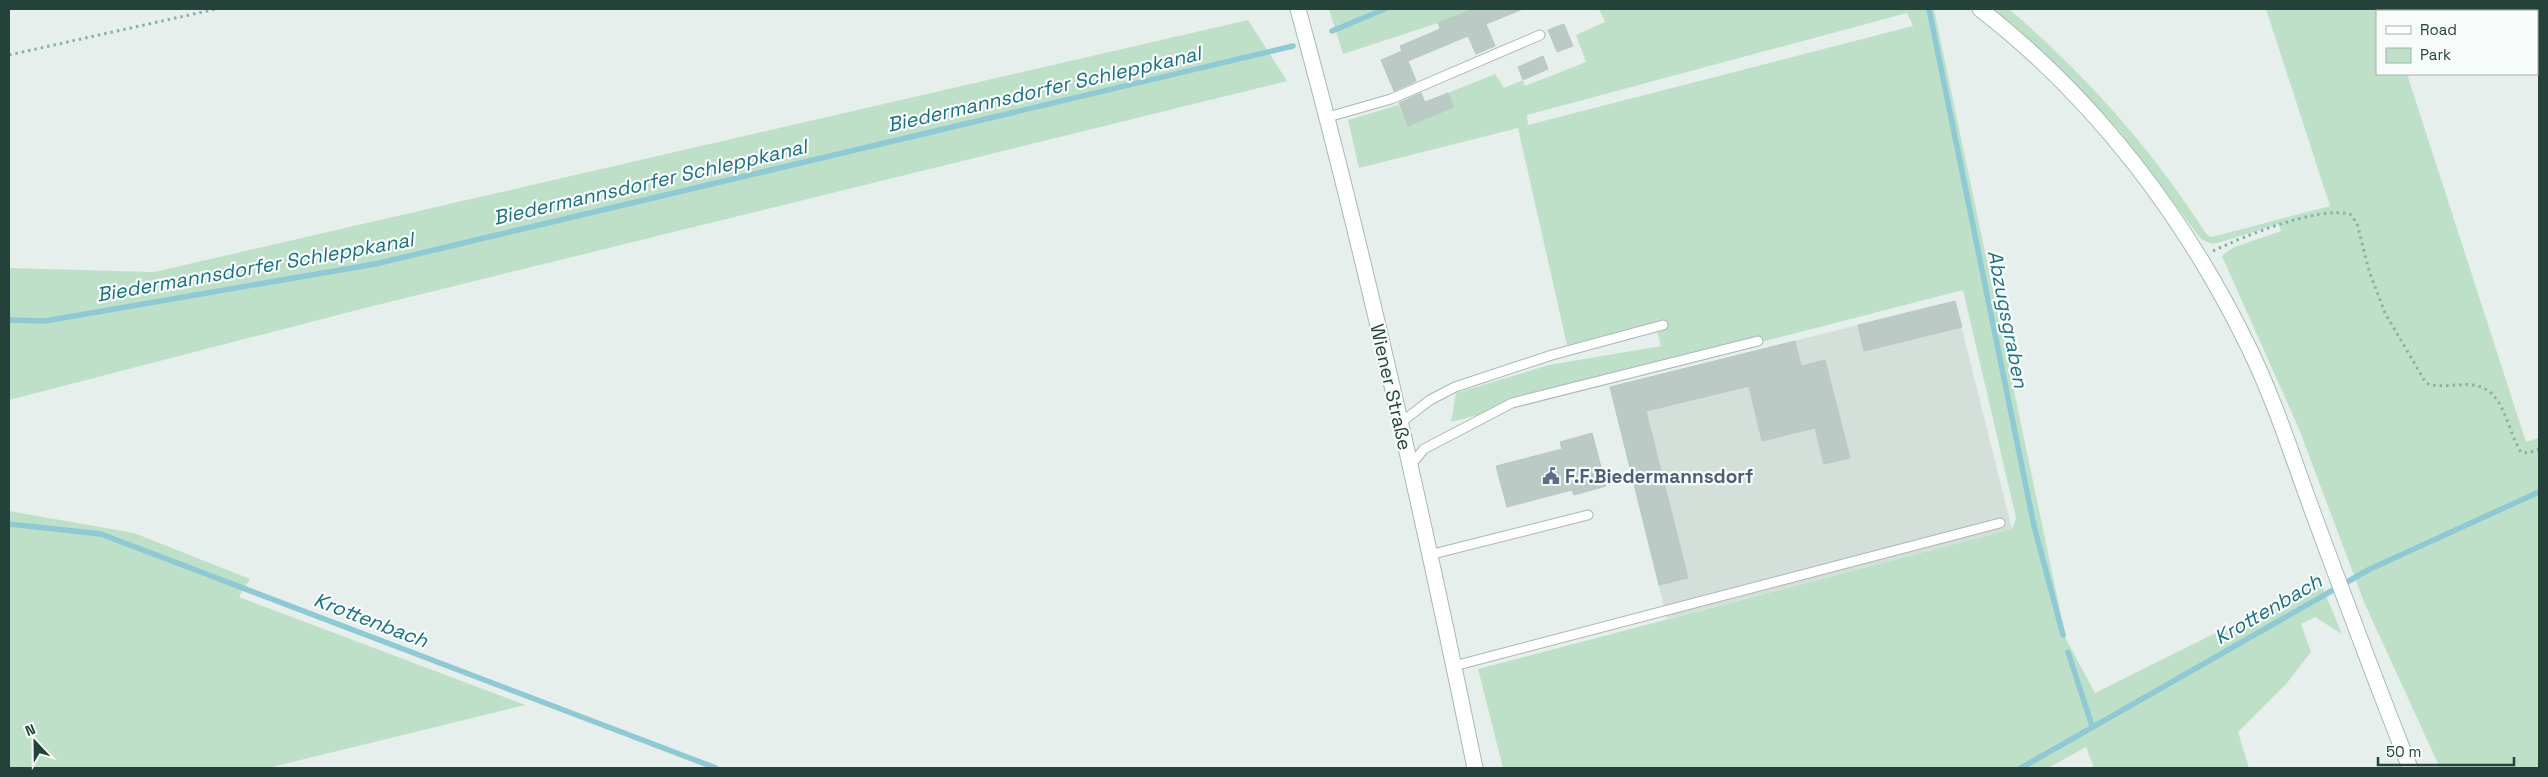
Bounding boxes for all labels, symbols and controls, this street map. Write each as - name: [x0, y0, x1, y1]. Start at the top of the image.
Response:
- legend: [2376, 10, 2538, 75]
- text: Road: [2420, 20, 2457, 39]
- water label: Biedermannsdorfer Schleppkanal: [885, 40, 1205, 138]
- text: Park: [2420, 45, 2451, 64]
- water label: Biedermannsdorfer Schleppkanal: [491, 133, 811, 231]
- water label: Biedermannsdorfer Schleppkanal: [95, 226, 418, 308]
- water label: Abzugsgraben: [1982, 248, 2034, 391]
- street label: Wiener Straße: [1364, 321, 1418, 453]
- place label: F.F.Biedermannsdorf: [1565, 464, 1753, 489]
- public building icon: F.F.Biedermannsdorf: [1541, 466, 1561, 486]
- water label: Krottenbach: [2210, 567, 2327, 650]
- water label: Krottenbach: [310, 586, 432, 654]
- north arrow: [10, 717, 60, 767]
- text: N: [22, 720, 38, 740]
- scale bar: [2378, 734, 2514, 766]
- text: 50 m: [2386, 742, 2421, 761]

